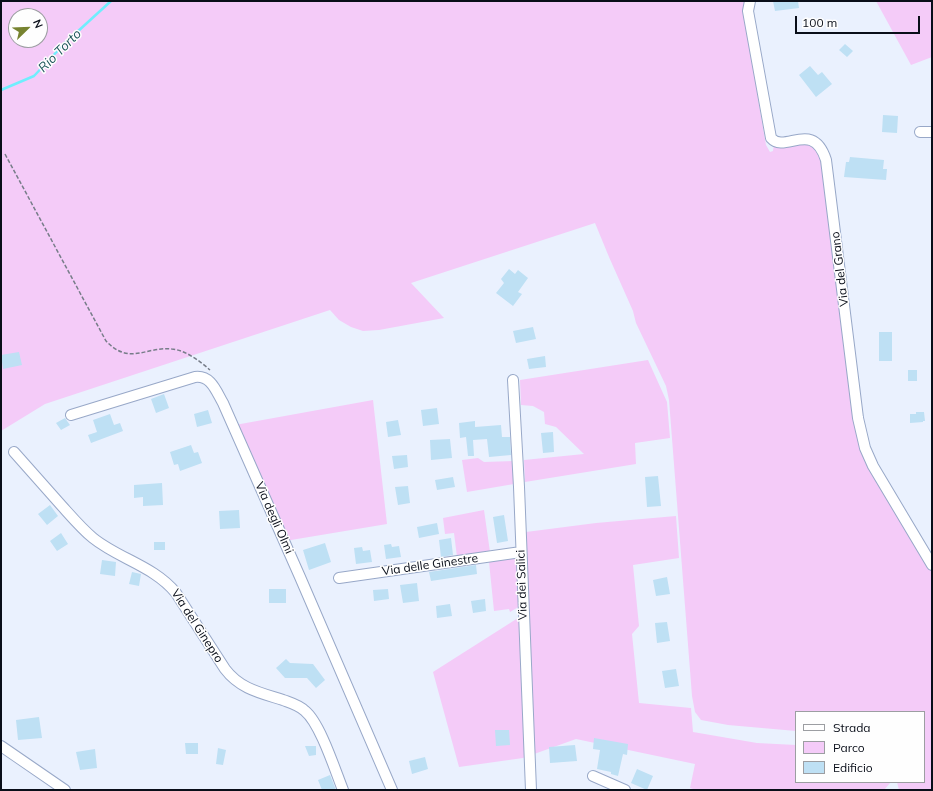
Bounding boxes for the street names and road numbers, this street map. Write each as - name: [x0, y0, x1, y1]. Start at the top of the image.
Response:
- street label: Via del Grano: [828, 231, 852, 307]
- street label: Via degli Olmi: [252, 480, 296, 556]
- street label: Via dei Salici: [514, 550, 530, 620]
- street label: Via delle Ginestre: [381, 551, 479, 579]
- street label: Via del Ginepro: [168, 587, 226, 665]

